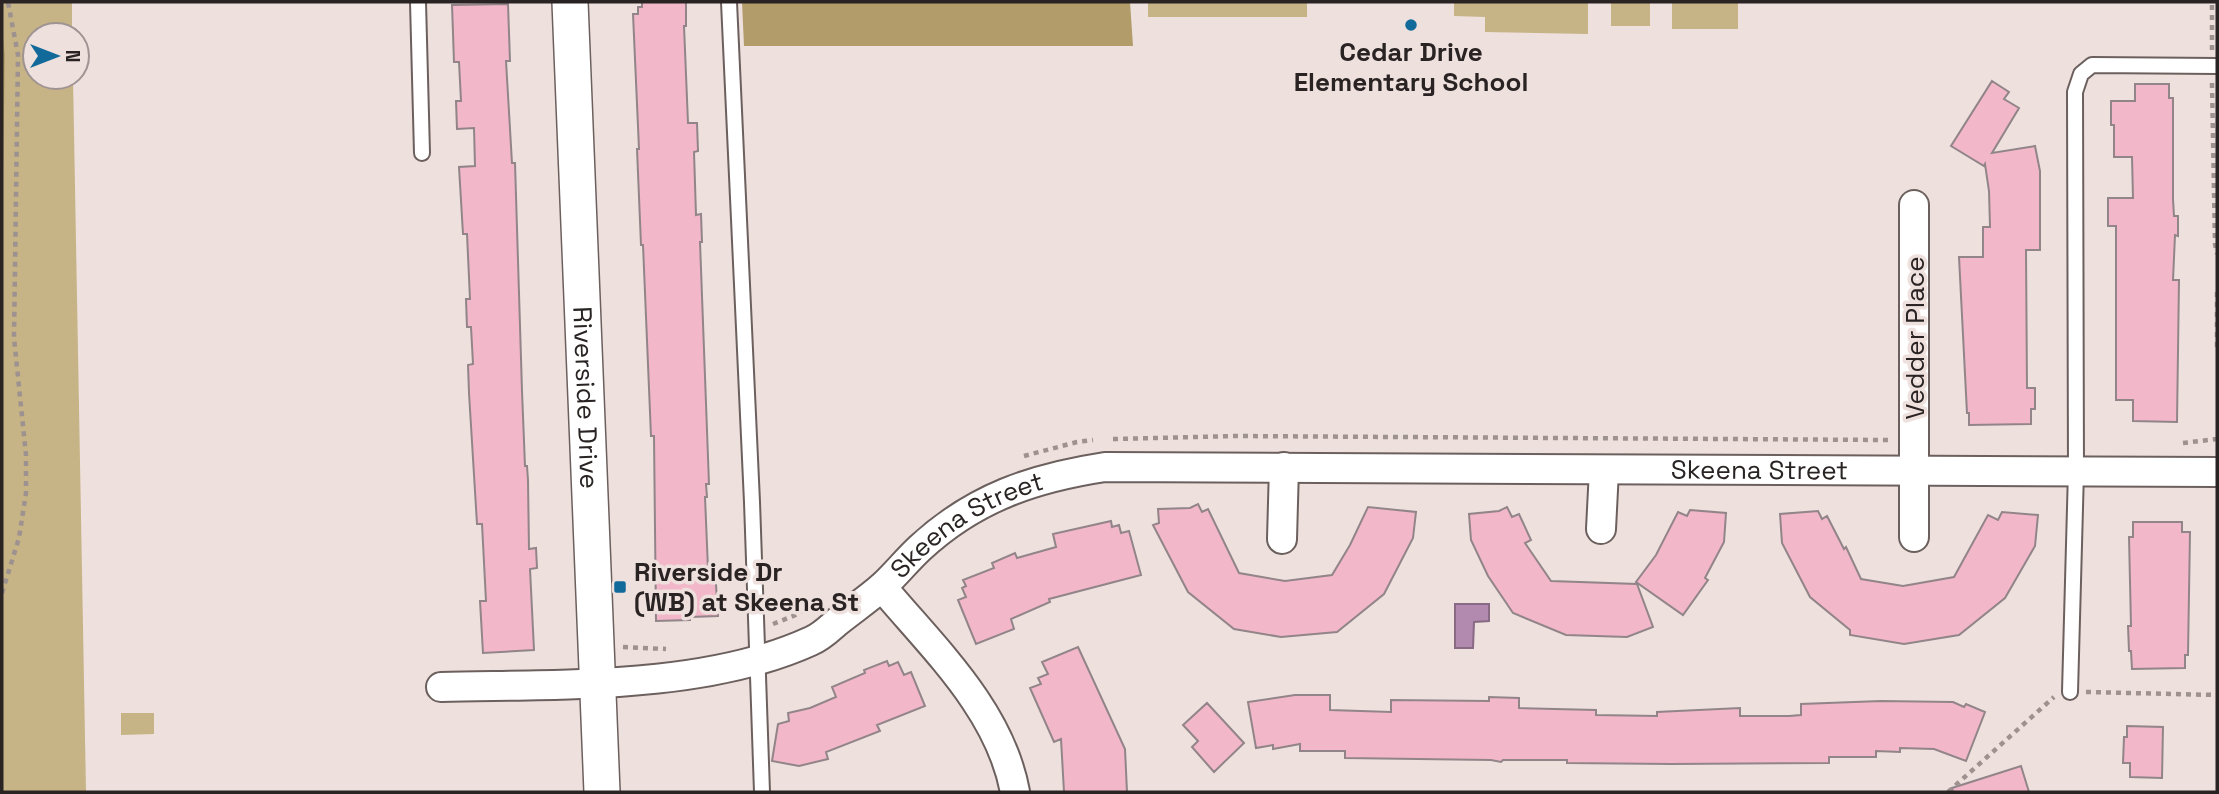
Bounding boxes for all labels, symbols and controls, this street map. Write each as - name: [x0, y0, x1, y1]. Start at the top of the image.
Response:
- marker: Cedar Drive Elementary School: [1403, 17, 1419, 33]
- north arrow: [21, 21, 91, 91]
- place label: Cedar Drive Elementary School: [1294, 35, 1528, 99]
- text: N: [60, 50, 85, 62]
- street label: Vedder Place: [1898, 256, 1932, 420]
- street label: Riverside Drive: [565, 306, 607, 490]
- street label: Skeena Street: [1671, 453, 1848, 487]
- street label: Skeena Street: [883, 464, 1047, 585]
- place label: Riverside Dr (WB) at Skeena St: [634, 555, 859, 619]
- marker: Riverside Dr (WB) at Skeena St: [612, 579, 628, 595]

